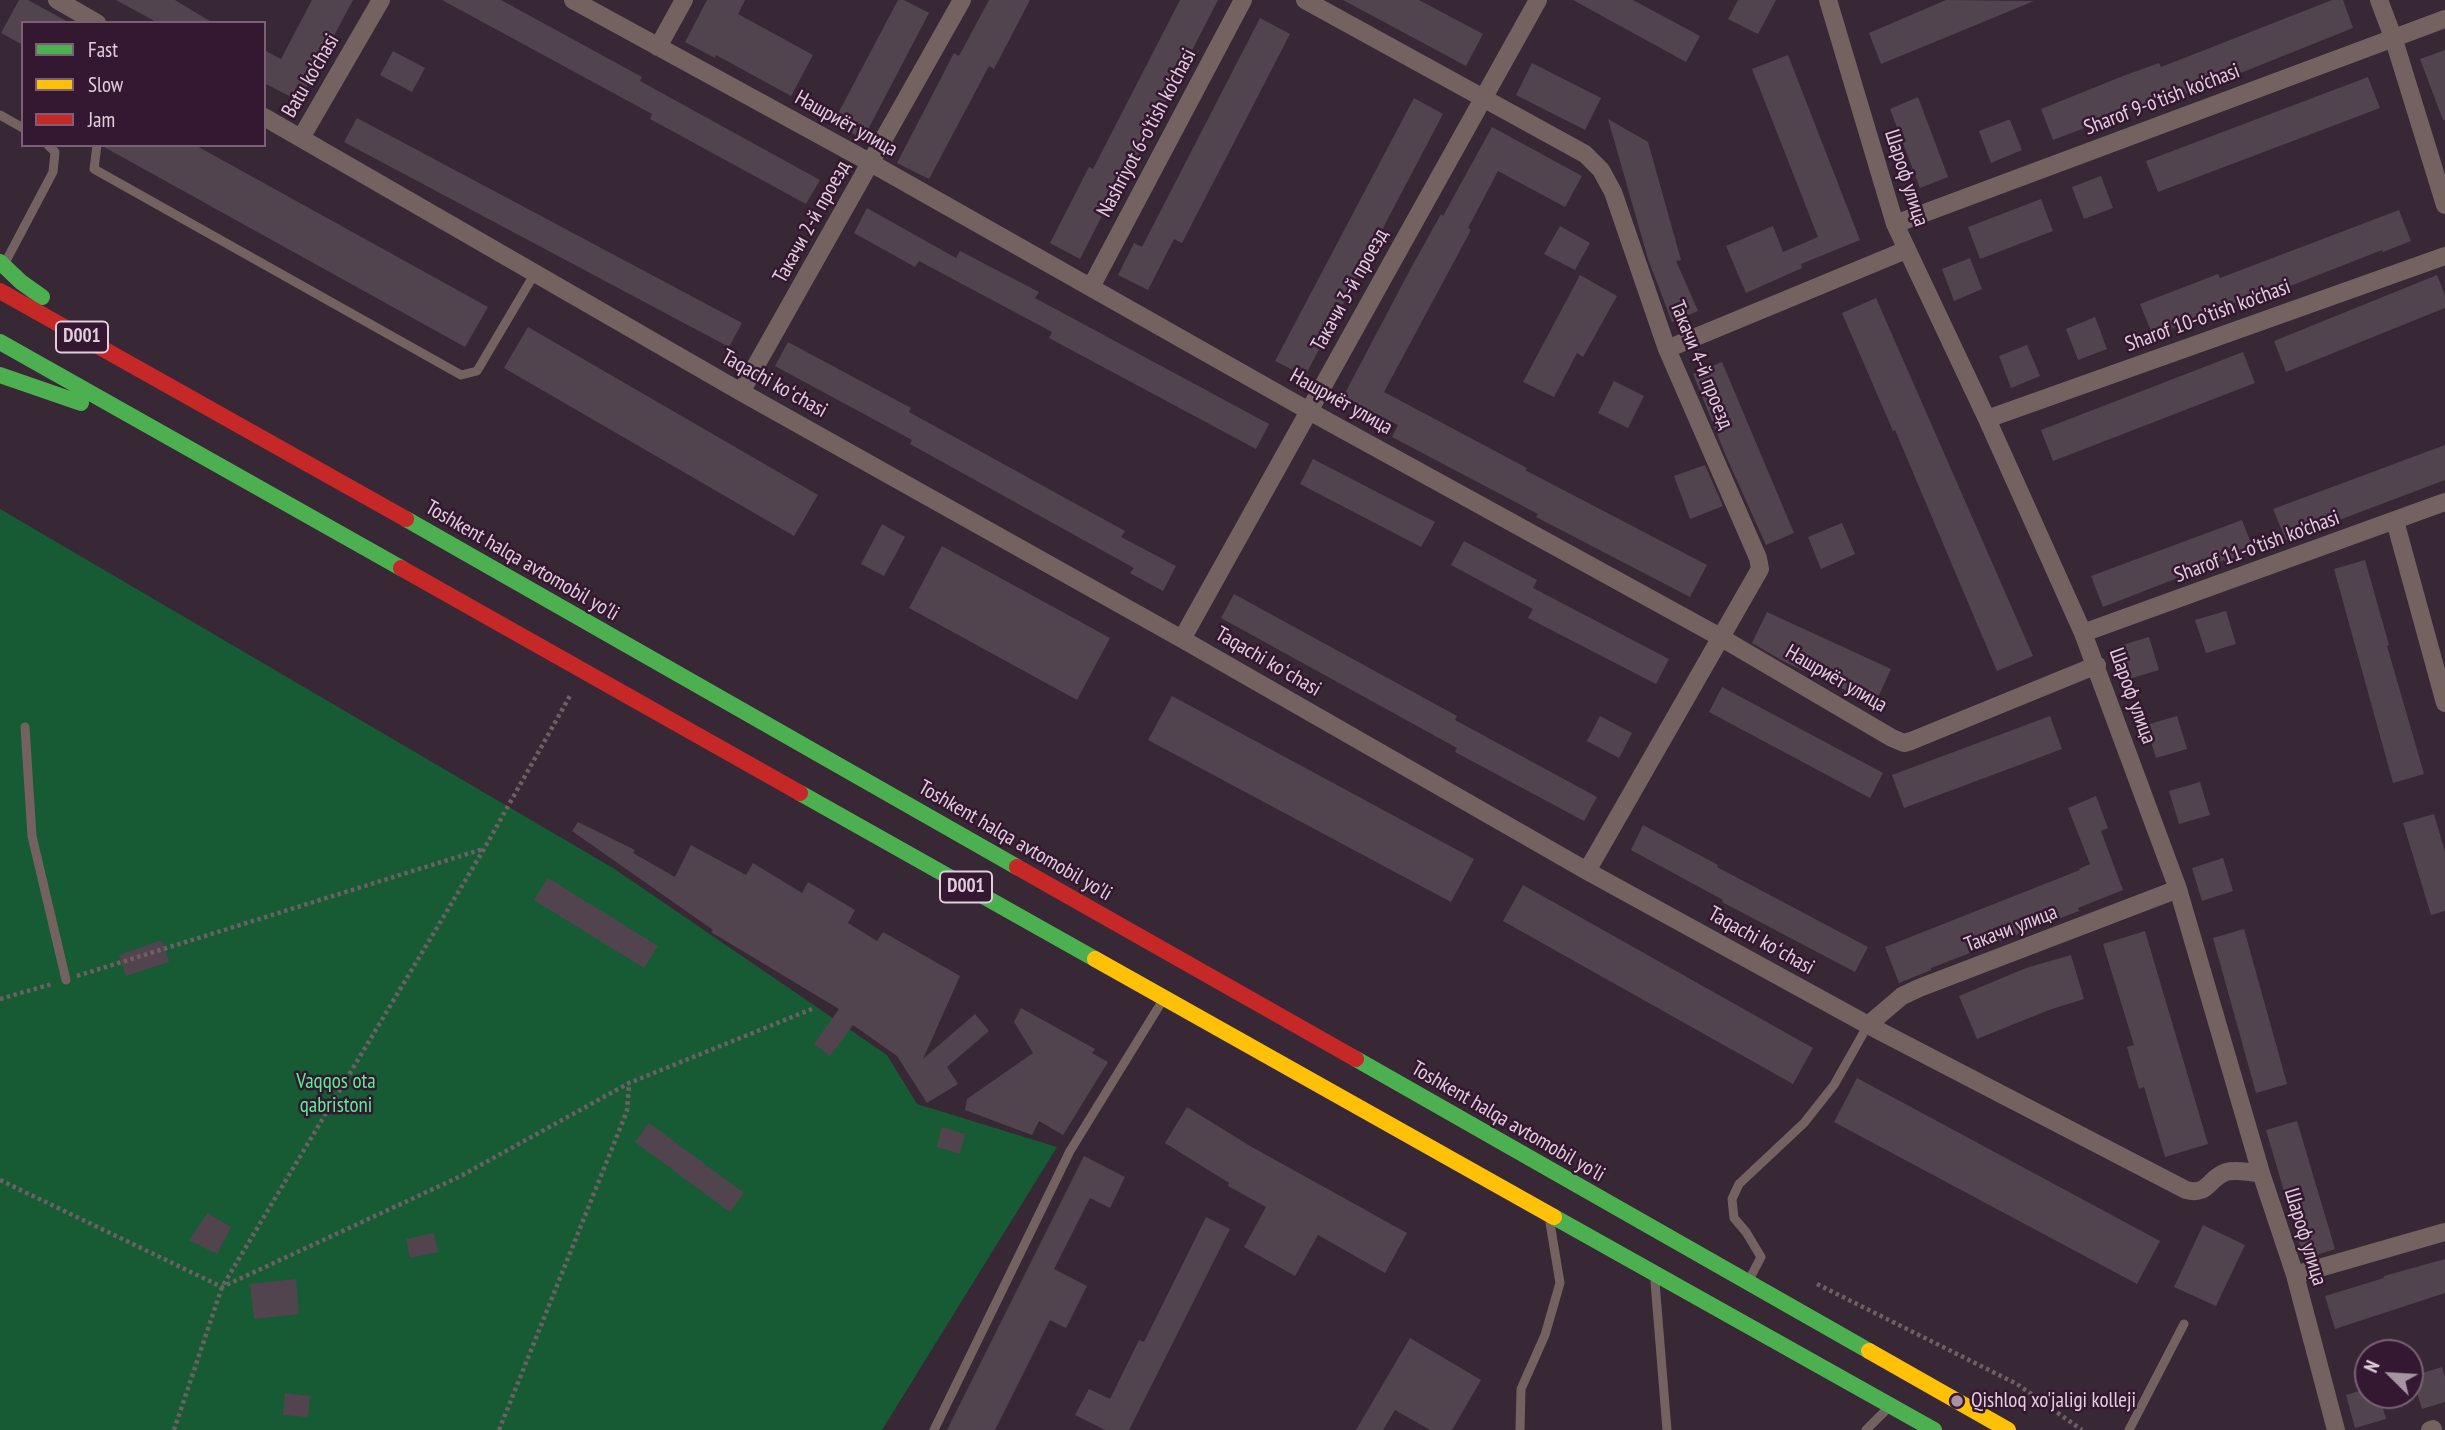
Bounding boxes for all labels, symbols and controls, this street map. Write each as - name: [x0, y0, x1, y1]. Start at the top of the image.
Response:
- legend: [21, 21, 266, 147]
- street label: Batu ko'chasi: [277, 30, 345, 122]
- text: Fast: [88, 36, 118, 63]
- street label: Nashriyot 6-o'tish ko'chasi: [1092, 45, 1202, 221]
- street label: Sharof 9-o'tish ko'chasi: [2081, 59, 2243, 141]
- text: Slow: [88, 71, 123, 98]
- street label: Нашриёт улица: [790, 85, 902, 163]
- text: Jam: [88, 106, 115, 133]
- street label: Шароф улица: [1879, 126, 1933, 230]
- street label: Такачи 2-й проезд: [768, 156, 856, 288]
- street label: Такачи 3-й проезд: [1306, 224, 1394, 356]
- street label: Sharof 10-o'tish ko'chasi: [2122, 274, 2294, 358]
- street label: Такачи 4-й проезд: [1664, 297, 1738, 433]
- road number: D001: [56, 322, 108, 352]
- street label: Taqachi koʻchasi: [716, 344, 832, 424]
- street label: Нашриёт улица: [1285, 363, 1397, 441]
- street label: Toshkent halqa avtomobil yo'li: [421, 495, 623, 627]
- street label: Sharof 11-o'tish ko'chasi: [2171, 505, 2343, 589]
- street label: Taqachi koʻchasi: [1211, 622, 1325, 702]
- street label: Нашриёт улица: [1781, 640, 1891, 718]
- street label: Шароф улица: [2103, 645, 2161, 747]
- street label: Toshkent halqa avtomobil yo'li: [914, 775, 1116, 907]
- road number: D001: [940, 872, 992, 902]
- street label: Такачи улица: [1961, 900, 2061, 958]
- street label: Taqachi koʻchasi: [1703, 901, 1819, 981]
- street label: Toshkent halqa avtomobil yo'li: [1407, 1056, 1609, 1188]
- park label: Vaqqos ota qabristoni: [296, 1069, 376, 1119]
- street label: Шароф улица: [2278, 1185, 2332, 1289]
- north arrow: [2354, 1339, 2424, 1409]
- text: N: [2359, 1357, 2385, 1376]
- place label: Qishloq xo'jaligi kolleji: [1971, 1388, 2136, 1414]
- marker: Qishloq xo'jaligi kolleji: [1949, 1393, 1965, 1409]

